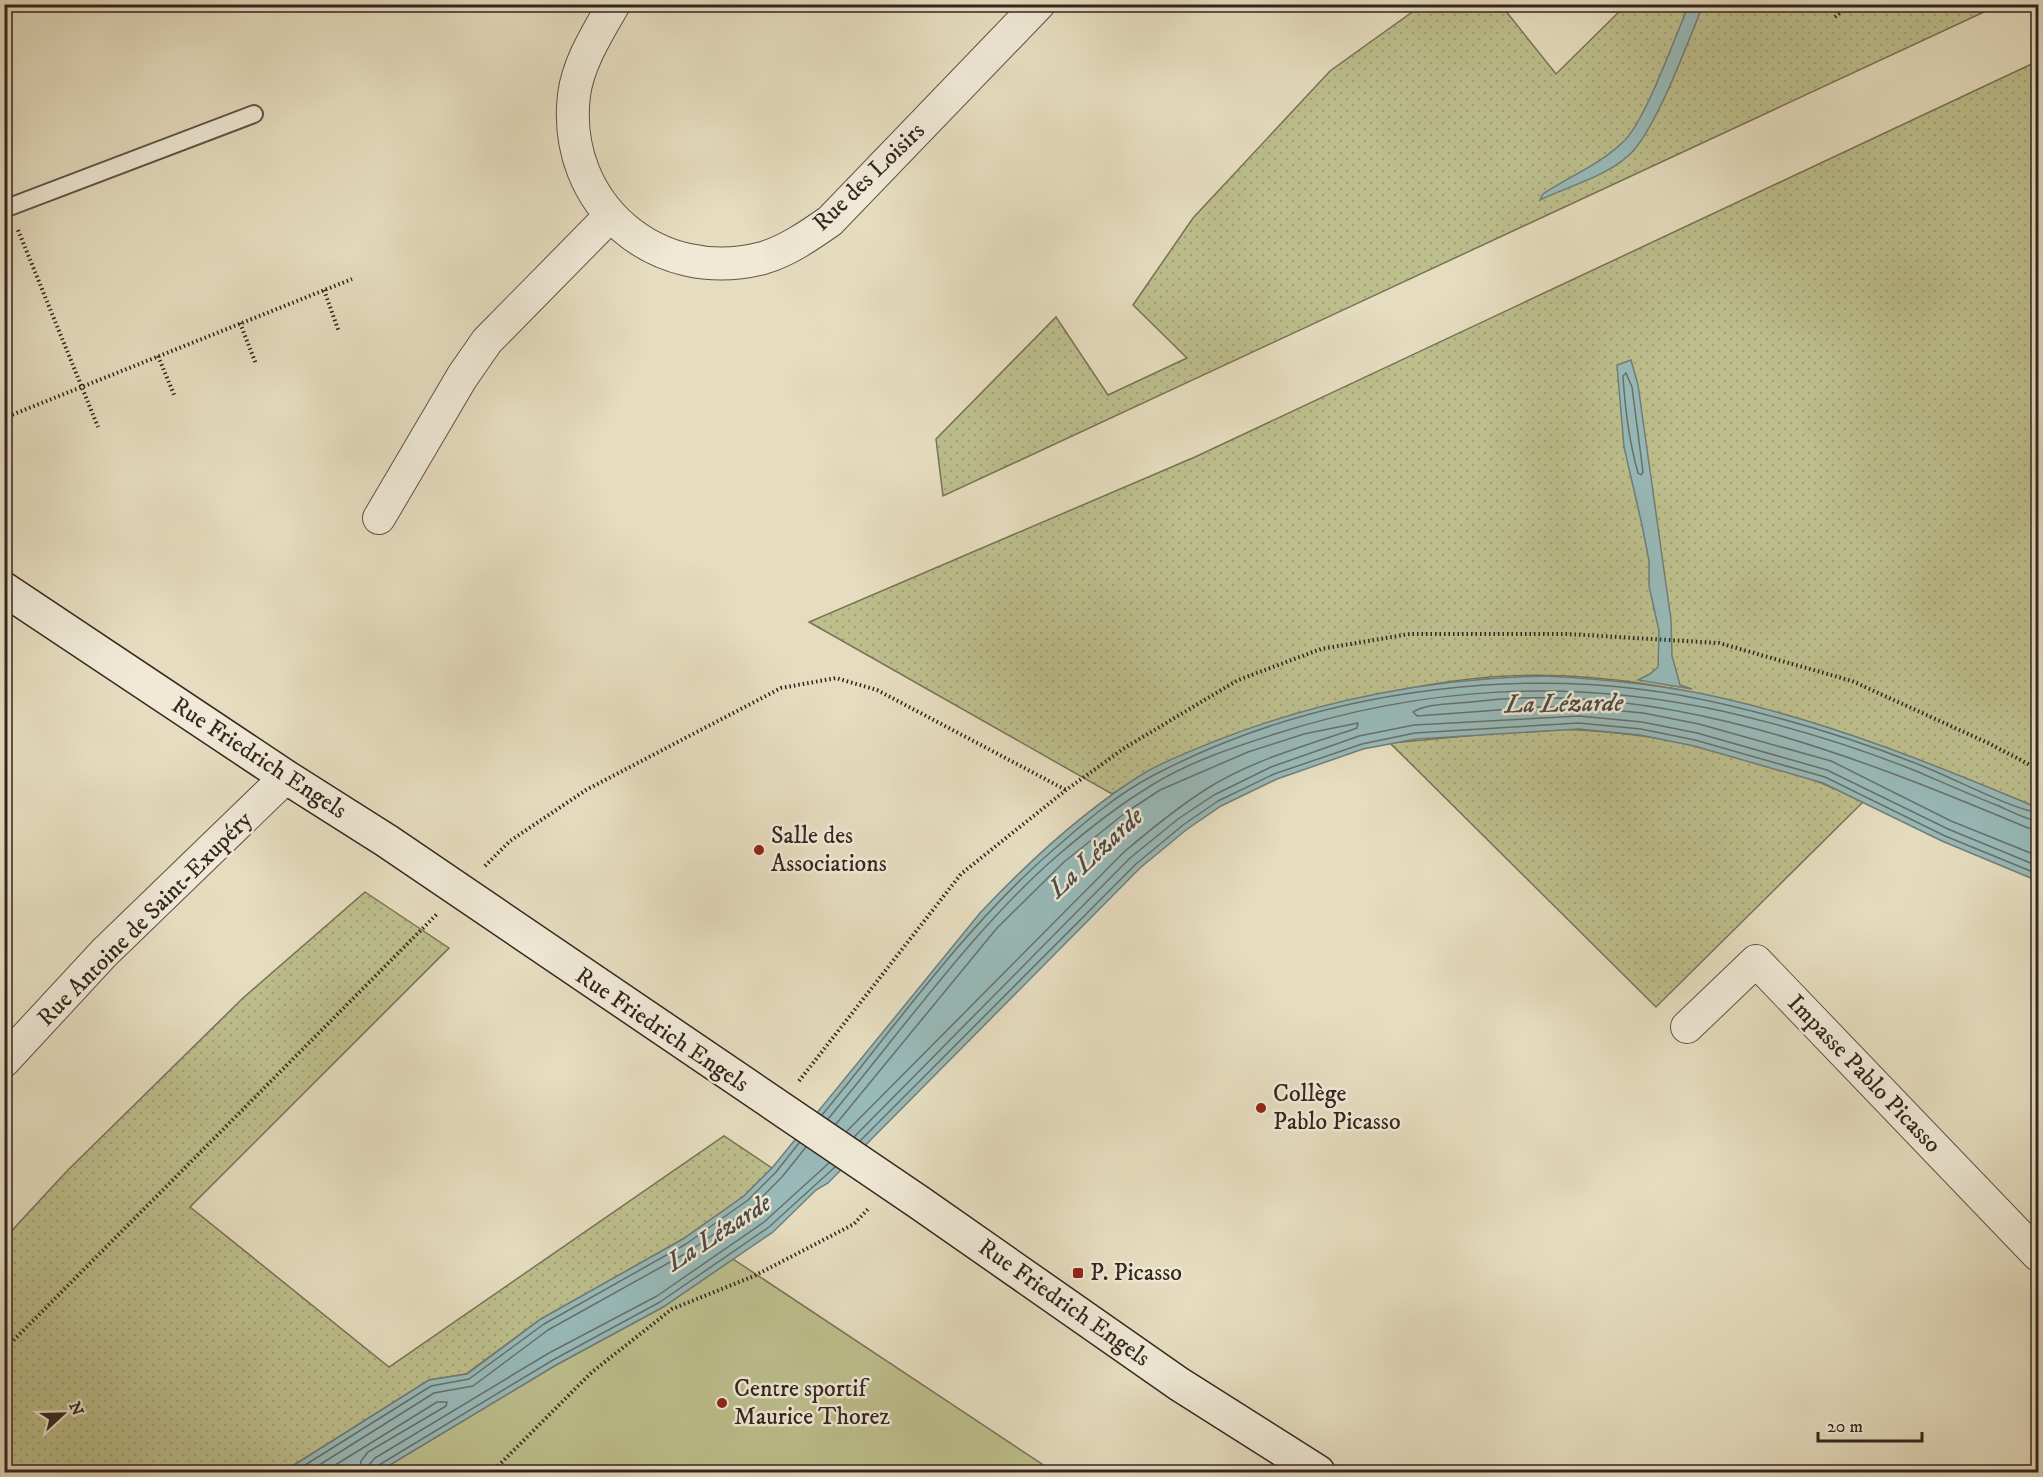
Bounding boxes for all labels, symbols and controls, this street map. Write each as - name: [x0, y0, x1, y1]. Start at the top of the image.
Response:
- street label: Rue des Loisirs: [807, 116, 931, 238]
- water label: La Lézarde: [1503, 686, 1625, 722]
- street label: Rue Friedrich Engels: [166, 690, 352, 826]
- water label: La Lézarde: [1040, 800, 1151, 907]
- street label: Rue Antoine de Saint-Exupéry: [31, 805, 259, 1033]
- place label: Salle des Associations: [771, 821, 887, 879]
- marker: Salle des Associations: [752, 843, 766, 857]
- street label: Rue Friedrich Engels: [570, 961, 754, 1099]
- street label: Impasse Pablo Picasso: [1781, 988, 1947, 1160]
- place label: Collège Pablo Picasso: [1273, 1079, 1401, 1137]
- marker: Collège Pablo Picasso: [1254, 1101, 1268, 1115]
- water label: La Lézarde: [659, 1186, 779, 1280]
- street label: Rue Friedrich Engels: [972, 1233, 1156, 1373]
- place label: P. Picasso: [1090, 1258, 1182, 1288]
- marker: P. Picasso: [1071, 1266, 1085, 1280]
- place label: Centre sportif Maurice Thorez: [734, 1374, 890, 1432]
- north arrow: [33, 1384, 93, 1444]
- marker: Centre sportif Maurice Thorez: [715, 1396, 729, 1410]
- text: N: [64, 1399, 88, 1419]
- scale bar: [1818, 1405, 1922, 1443]
- text: 20 m: [1827, 1416, 1863, 1438]

